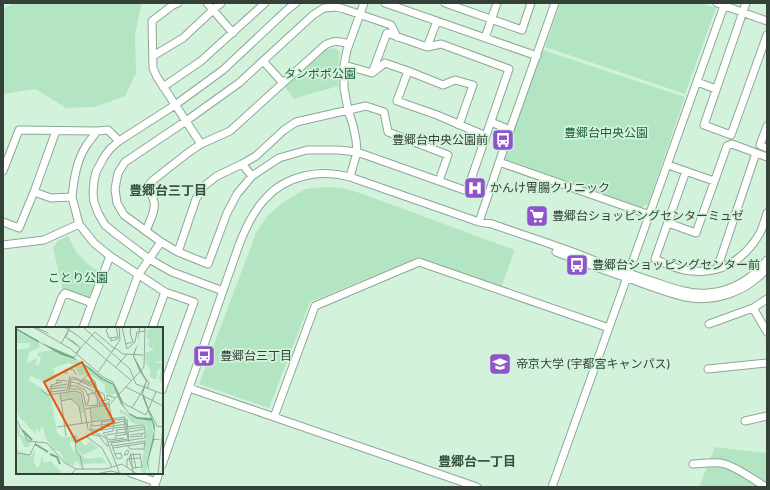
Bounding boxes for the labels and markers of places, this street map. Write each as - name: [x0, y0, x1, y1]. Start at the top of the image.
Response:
- bus stop icon: 豊郷台中央公園前: [490, 127, 516, 153]
- place label: 豊郷台中央公園前: [392, 132, 488, 147]
- hospital icon: かんけ胃腸クリニック: [462, 175, 488, 201]
- place label: かんけ胃腸クリニック: [490, 180, 610, 195]
- supermarket icon: 豊郷台ショッピングセンターミュゼ: [524, 203, 550, 229]
- place label: 豊郷台ショッピングセンターミュゼ: [552, 208, 744, 223]
- bus stop icon: 豊郷台ショッピングセンター前: [564, 252, 590, 278]
- place label: 豊郷台ショッピングセンター前: [592, 257, 760, 272]
- bus stop icon: 豊郷台三丁目: [191, 343, 217, 369]
- place label: 豊郷台三丁目: [220, 348, 292, 363]
- school or university icon: 帝京大学 (宇都宮キャンパス): [487, 351, 513, 377]
- place label: 帝京大学 (宇都宮キャンパス): [516, 356, 670, 371]

